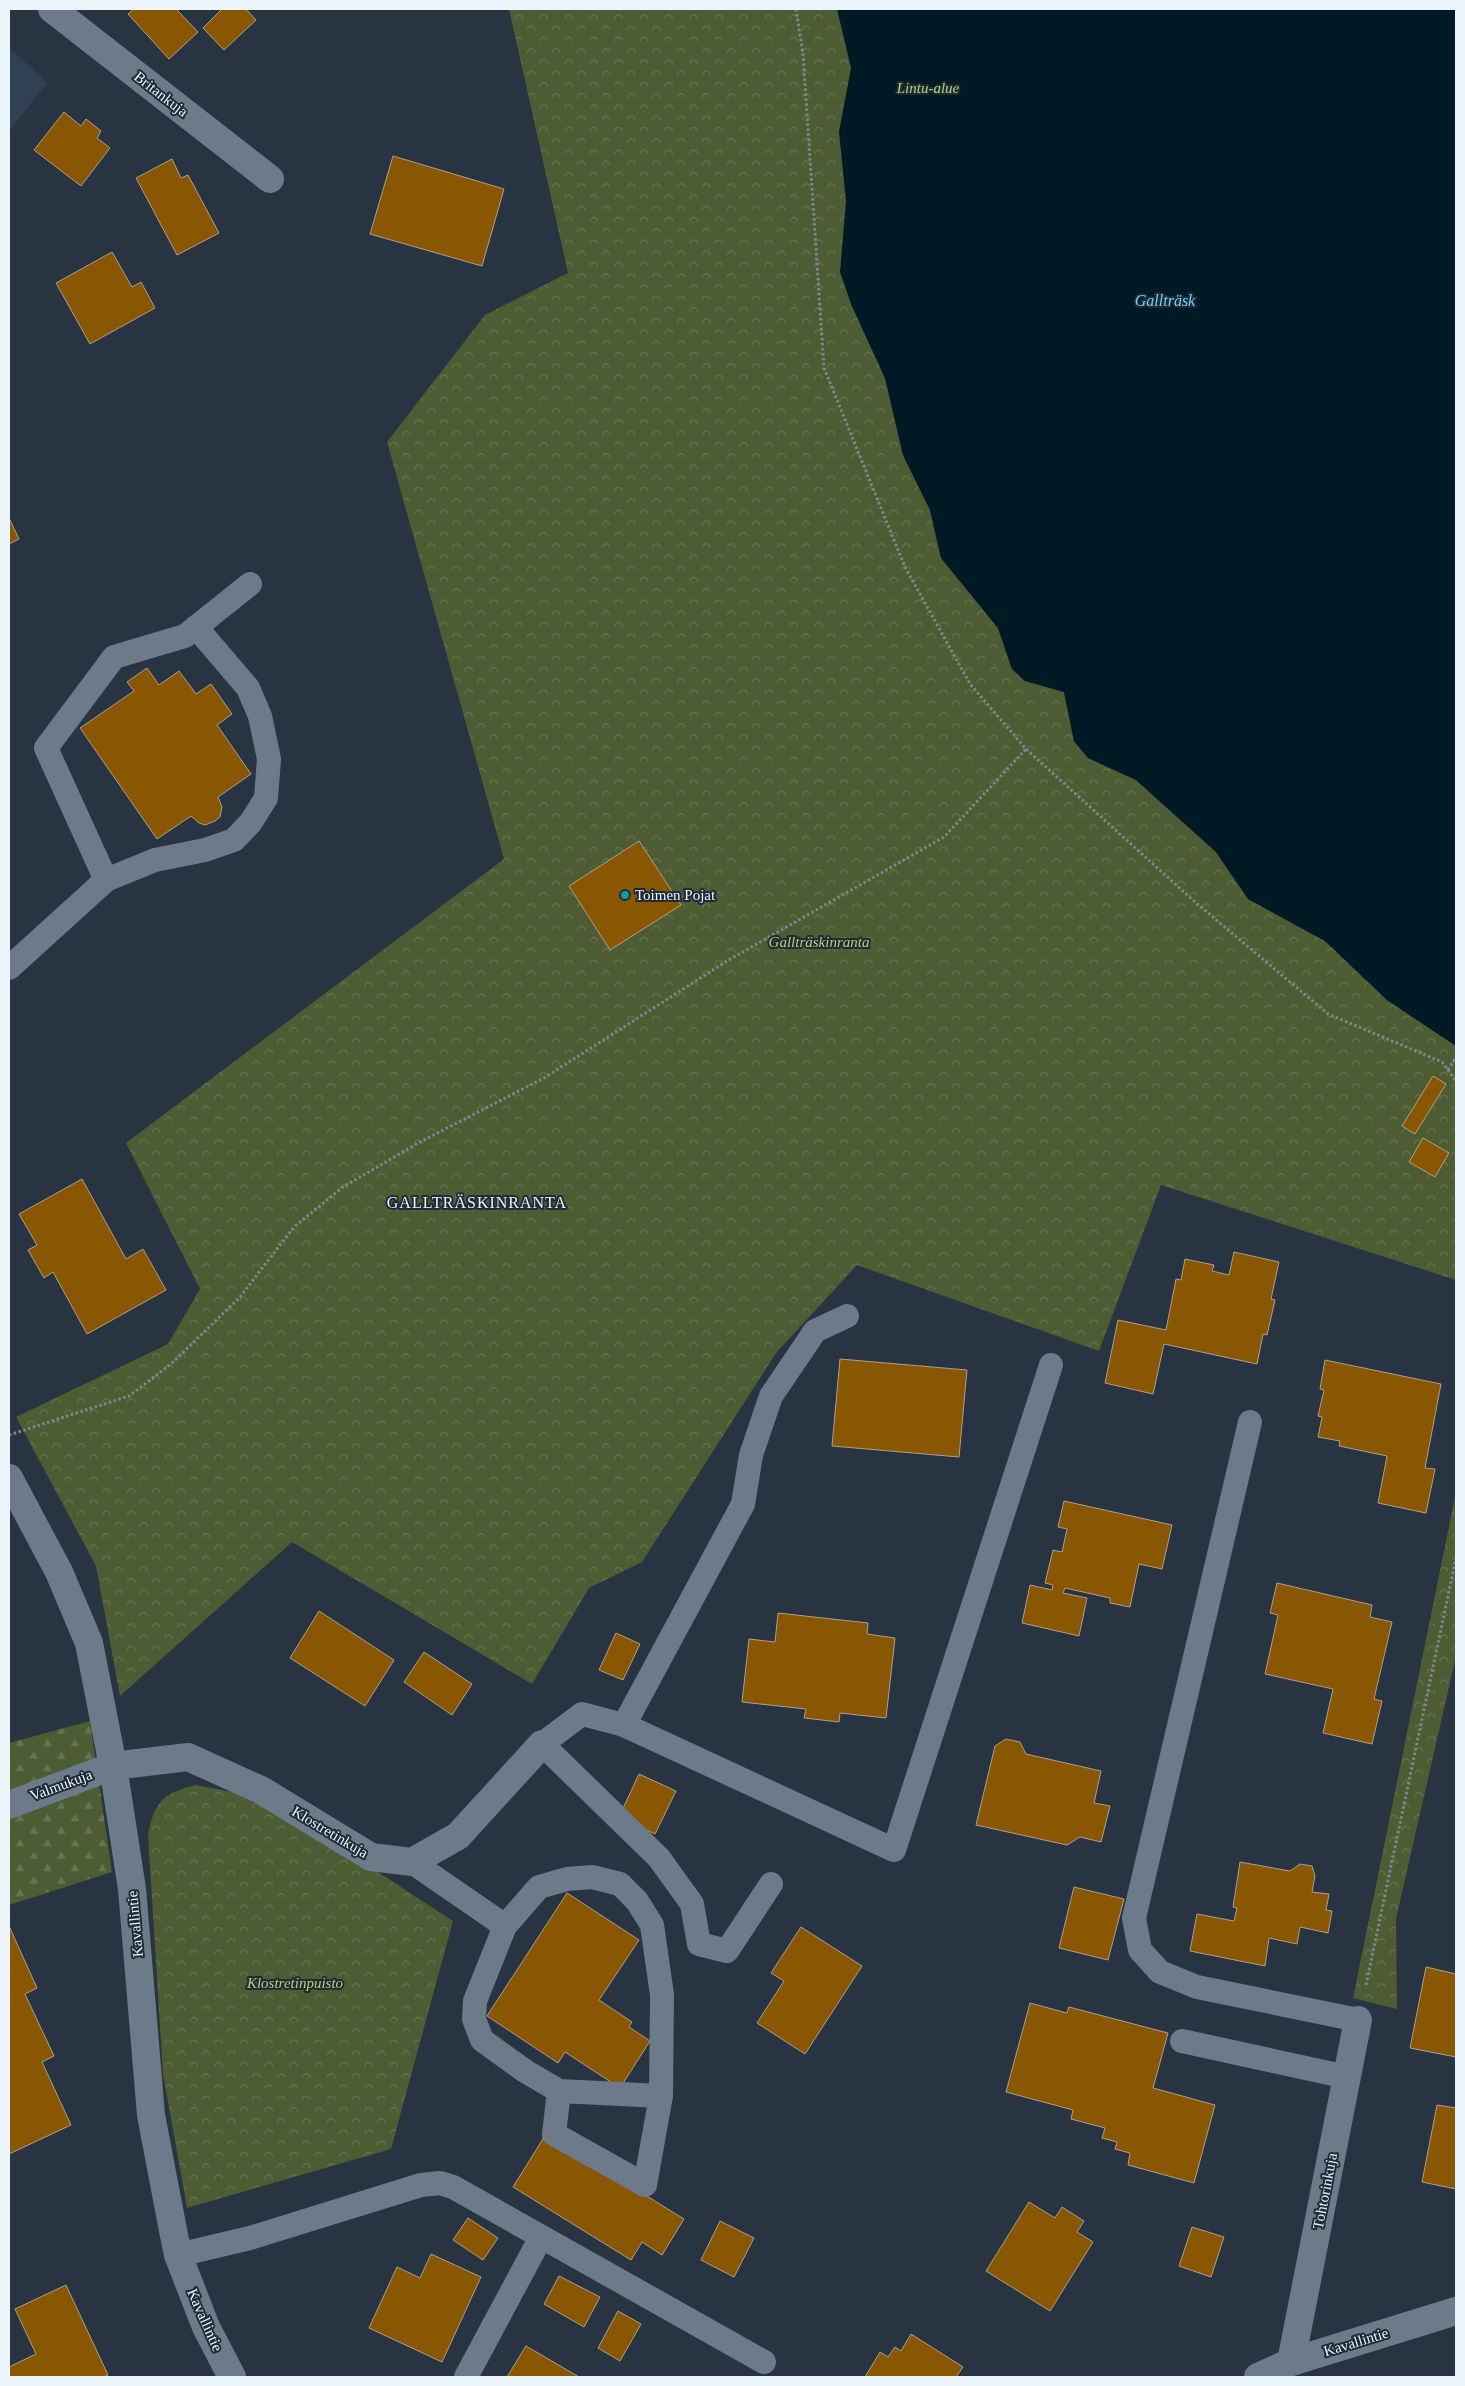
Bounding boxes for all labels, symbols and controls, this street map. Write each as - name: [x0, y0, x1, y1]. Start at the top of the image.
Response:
- street label: Britankuja: [131, 68, 191, 120]
- park label: Lintu-alue: [896, 80, 960, 96]
- water label: Gallträsk: [1135, 292, 1196, 309]
- place label: Toimen Pojat: [635, 887, 716, 903]
- marker: Toimen Pojat: [619, 889, 631, 901]
- park label: Gallträskinranta: [769, 934, 869, 950]
- district label: GALLTRÄSKINRANTA: [387, 1194, 567, 1211]
- street label: Valmukuja: [28, 1766, 95, 1804]
- street label: Klostretinkuja: [289, 1803, 371, 1861]
- street label: Kavallintie: [124, 1890, 146, 1958]
- park label: Klostretinpuisto: [246, 1975, 344, 1991]
- street label: Tohtorinkuja: [1310, 2151, 1340, 2230]
- street label: Kavallintie: [184, 2286, 226, 2354]
- street label: Kavallintie: [1322, 2325, 1391, 2359]

